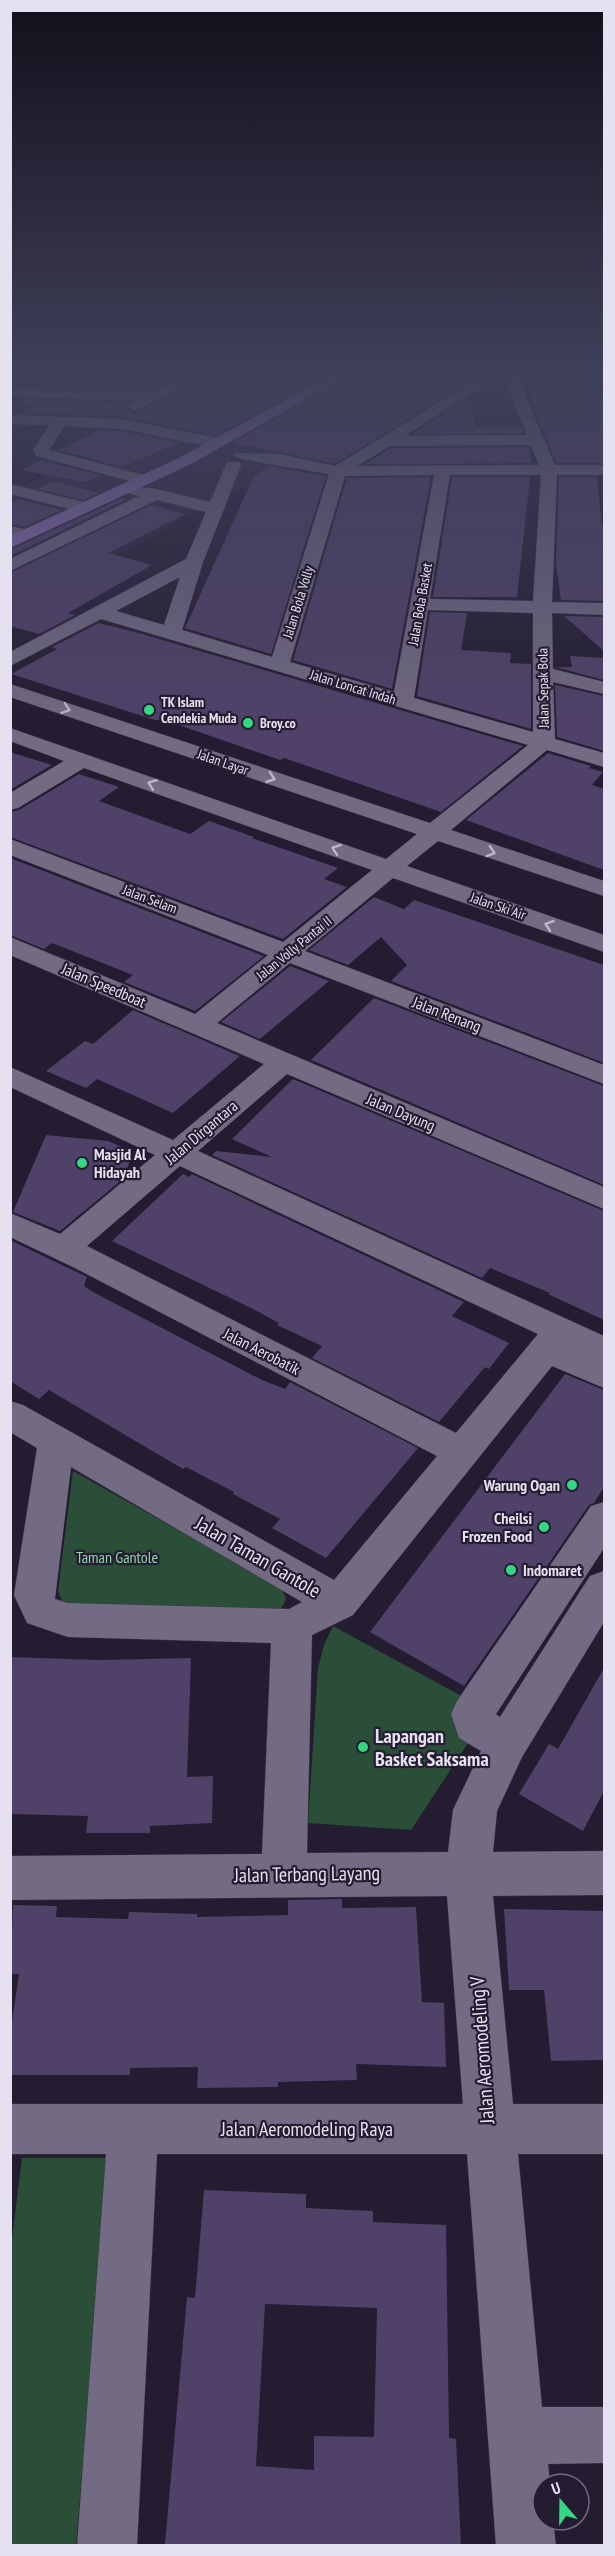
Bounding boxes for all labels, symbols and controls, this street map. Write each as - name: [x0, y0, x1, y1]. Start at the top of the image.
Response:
- street label: Jalan Bola Basket: [404, 561, 436, 648]
- street label: Jalan Bola Volly: [278, 563, 318, 641]
- street label: Jalan Sepak Bola: [533, 648, 553, 729]
- street label: Jalan Loncat Indah: [307, 665, 398, 709]
- place label: TK Islam Cendekia Muda: [161, 693, 237, 727]
- one-way arrow: [60, 701, 71, 714]
- marker: TK Islam Cendekia Muda: [142, 703, 156, 717]
- place label: Broy.co: [260, 714, 296, 732]
- marker: Broy.co: [241, 716, 255, 730]
- street label: Jalan Layar: [194, 745, 251, 779]
- one-way arrow: [265, 770, 276, 783]
- one-way arrow: [147, 778, 158, 791]
- one-way arrow: [331, 844, 342, 857]
- one-way arrow: [485, 844, 496, 857]
- street label: Jalan Selam: [119, 880, 180, 918]
- street label: Jalan Ski Air: [467, 888, 528, 924]
- street label: Jalan Volly Pantai II: [252, 912, 336, 985]
- one-way arrow: [544, 919, 555, 932]
- street label: Jalan Speedboat: [58, 958, 150, 1012]
- street label: Jalan Renang: [409, 991, 484, 1036]
- street label: Jalan Dayung: [363, 1088, 438, 1135]
- street label: Jalan Dirgantara: [160, 1096, 242, 1169]
- place label: Masjid Al Hidayah: [94, 1144, 146, 1182]
- marker: Masjid Al Hidayah: [75, 1156, 89, 1170]
- street label: Jalan Aerobatik: [220, 1323, 304, 1379]
- place label: Warung Ogan: [483, 1475, 560, 1495]
- marker: Warung Ogan: [565, 1478, 579, 1492]
- place label: Cheilsi Frozen Food: [462, 1508, 532, 1546]
- street label: Jalan Taman Gantole: [190, 1510, 325, 1603]
- marker: Cheilsi Frozen Food: [537, 1520, 551, 1534]
- park label: Taman Gantole: [76, 1547, 158, 1567]
- place label: Indomaret: [523, 1560, 582, 1580]
- marker: Indomaret: [504, 1563, 518, 1577]
- place label: Lapangan Basket Saksama: [375, 1723, 489, 1772]
- marker: Lapangan Basket Saksama: [356, 1740, 370, 1754]
- street label: Jalan Terbang Layang: [233, 1860, 380, 1888]
- street label: Jalan Aeromodeling V: [464, 1975, 500, 2126]
- street label: Jalan Aeromodeling Raya: [220, 2116, 393, 2142]
- north arrow: [531, 2472, 591, 2532]
- text: U: [549, 2477, 563, 2499]

